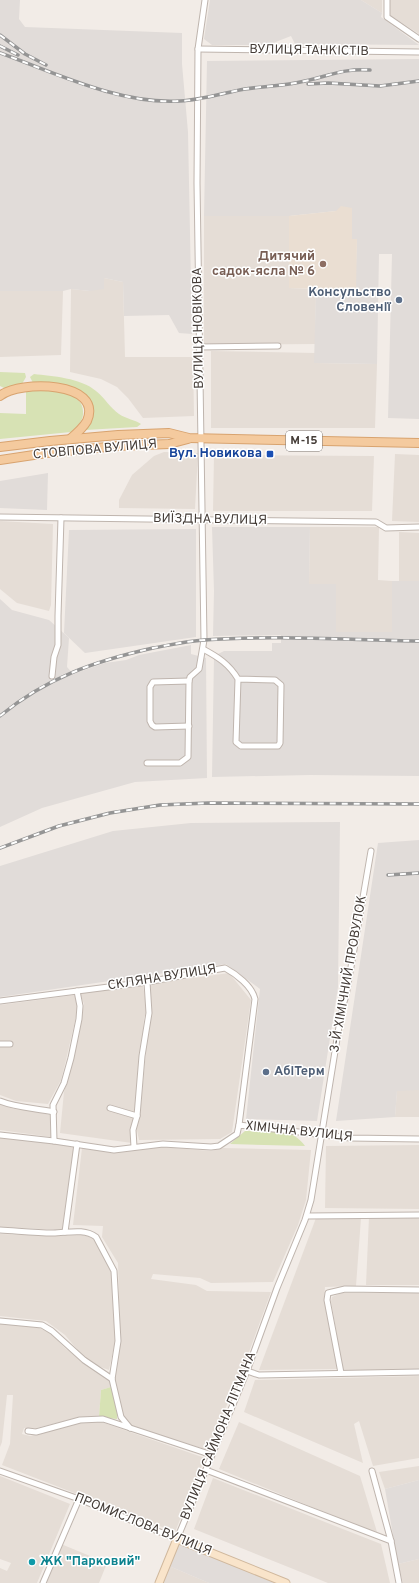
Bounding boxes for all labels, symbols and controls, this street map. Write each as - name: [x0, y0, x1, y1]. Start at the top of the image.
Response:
- street label: ВУЛИЦЯ ТАНКІСТІВ: [249, 42, 369, 60]
- place label: Дитячий садок-ясла № 6: [212, 249, 315, 280]
- marker: Дитячий садок-ясла № 6: [318, 259, 328, 269]
- street label: ВУЛИЦЯ НОВІКОВА: [190, 267, 208, 389]
- place label: Консульство Словенії: [308, 285, 391, 316]
- marker: Консульство Словенії: [394, 295, 404, 305]
- road number: М-15: [286, 431, 322, 451]
- street label: СТОВПОВА ВУЛИЦЯ: [32, 437, 158, 463]
- place label: Вул. Новикова: [169, 446, 262, 462]
- marker: Вул. Новикова: [265, 449, 275, 459]
- street label: ВИЇЗДНА ВУЛИЦЯ: [153, 509, 267, 529]
- street label: 3-Й ХІМІЧНИЙ ПРОВУЛОК: [325, 894, 371, 1054]
- street label: СКЛЯНА ВУЛИЦЯ: [106, 962, 218, 994]
- place label: АбіТерм: [274, 1064, 325, 1080]
- marker: АбіТерм: [261, 1067, 271, 1077]
- street label: ХІМІЧНА ВУЛИЦЯ: [245, 1118, 353, 1146]
- street label: ВУЛИЦЯ САЙМОНА ЛІТМАНА: [176, 1348, 260, 1523]
- street label: ПРОМИСЛОВА ВУЛИЦЯ: [72, 1490, 214, 1560]
- place label: ЖК "Парковий": [40, 1554, 141, 1570]
- marker: ЖК "Парковий": [27, 1557, 37, 1567]

